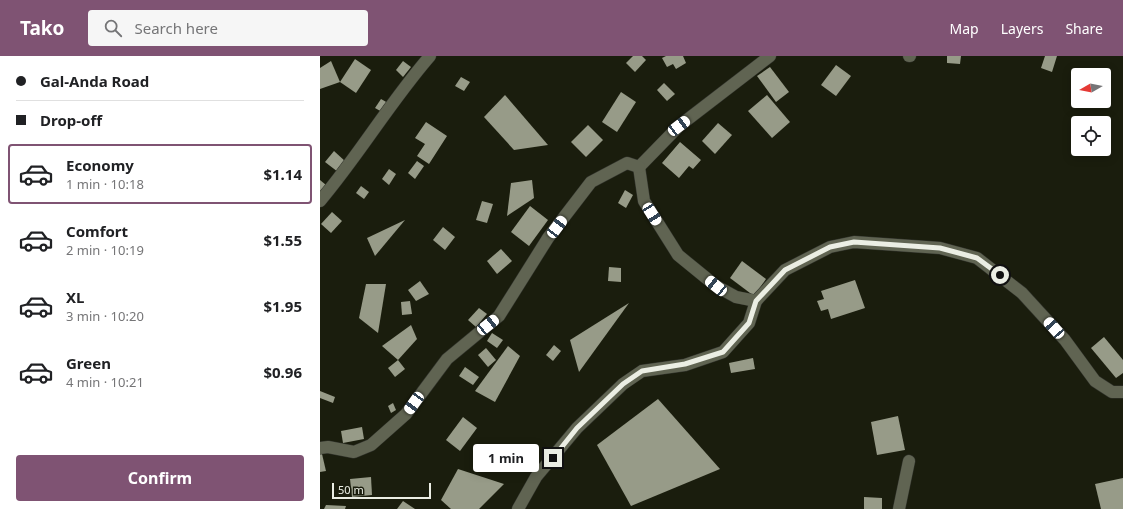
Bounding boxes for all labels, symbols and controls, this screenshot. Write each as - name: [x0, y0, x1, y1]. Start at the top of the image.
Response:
- search box: [88, 10, 368, 46]
- text: Tako: [20, 15, 64, 41]
- icon: search: [102, 17, 124, 39]
- text: Search here: [134, 18, 218, 38]
- text: Map: [950, 19, 979, 38]
- text: Layers: [1001, 19, 1043, 38]
- text: Share: [1065, 19, 1103, 38]
- north arrow: [1071, 68, 1111, 108]
- map controls: [1071, 68, 1111, 156]
- text: Gal-Anda Road: [40, 71, 149, 91]
- text: Drop-off: [40, 110, 102, 130]
- car: [666, 114, 692, 138]
- button: locate: [1071, 116, 1111, 156]
- text: Economy: [66, 155, 134, 175]
- icon: car: [18, 156, 54, 192]
- text: $1.14: [263, 164, 302, 184]
- text: 1 min · 10:18: [66, 175, 144, 193]
- car: [641, 201, 663, 227]
- car: [545, 214, 569, 240]
- text: Comfort: [66, 221, 128, 241]
- icon: car: [18, 222, 54, 258]
- text: $1.55: [263, 230, 302, 250]
- text: 2 min · 10:19: [66, 241, 144, 259]
- route start: [991, 266, 1009, 284]
- car: [703, 274, 729, 298]
- text: XL: [66, 287, 84, 307]
- icon: car: [18, 288, 54, 324]
- text: $1.95: [263, 296, 302, 316]
- text: 3 min · 10:20: [66, 307, 144, 325]
- car: [475, 313, 501, 337]
- car: [1042, 315, 1066, 341]
- text: Green: [66, 353, 111, 373]
- icon: car: [18, 354, 54, 390]
- text: $0.96: [263, 362, 302, 382]
- text: 4 min · 10:21: [66, 373, 144, 391]
- car: [402, 390, 426, 416]
- callout: 1 min: [473, 444, 539, 472]
- text: 1 min: [488, 449, 524, 467]
- route end: [544, 449, 562, 467]
- button: Confirm: [16, 455, 304, 501]
- scale bar: [332, 481, 431, 500]
- text: 50 m: [338, 482, 364, 497]

